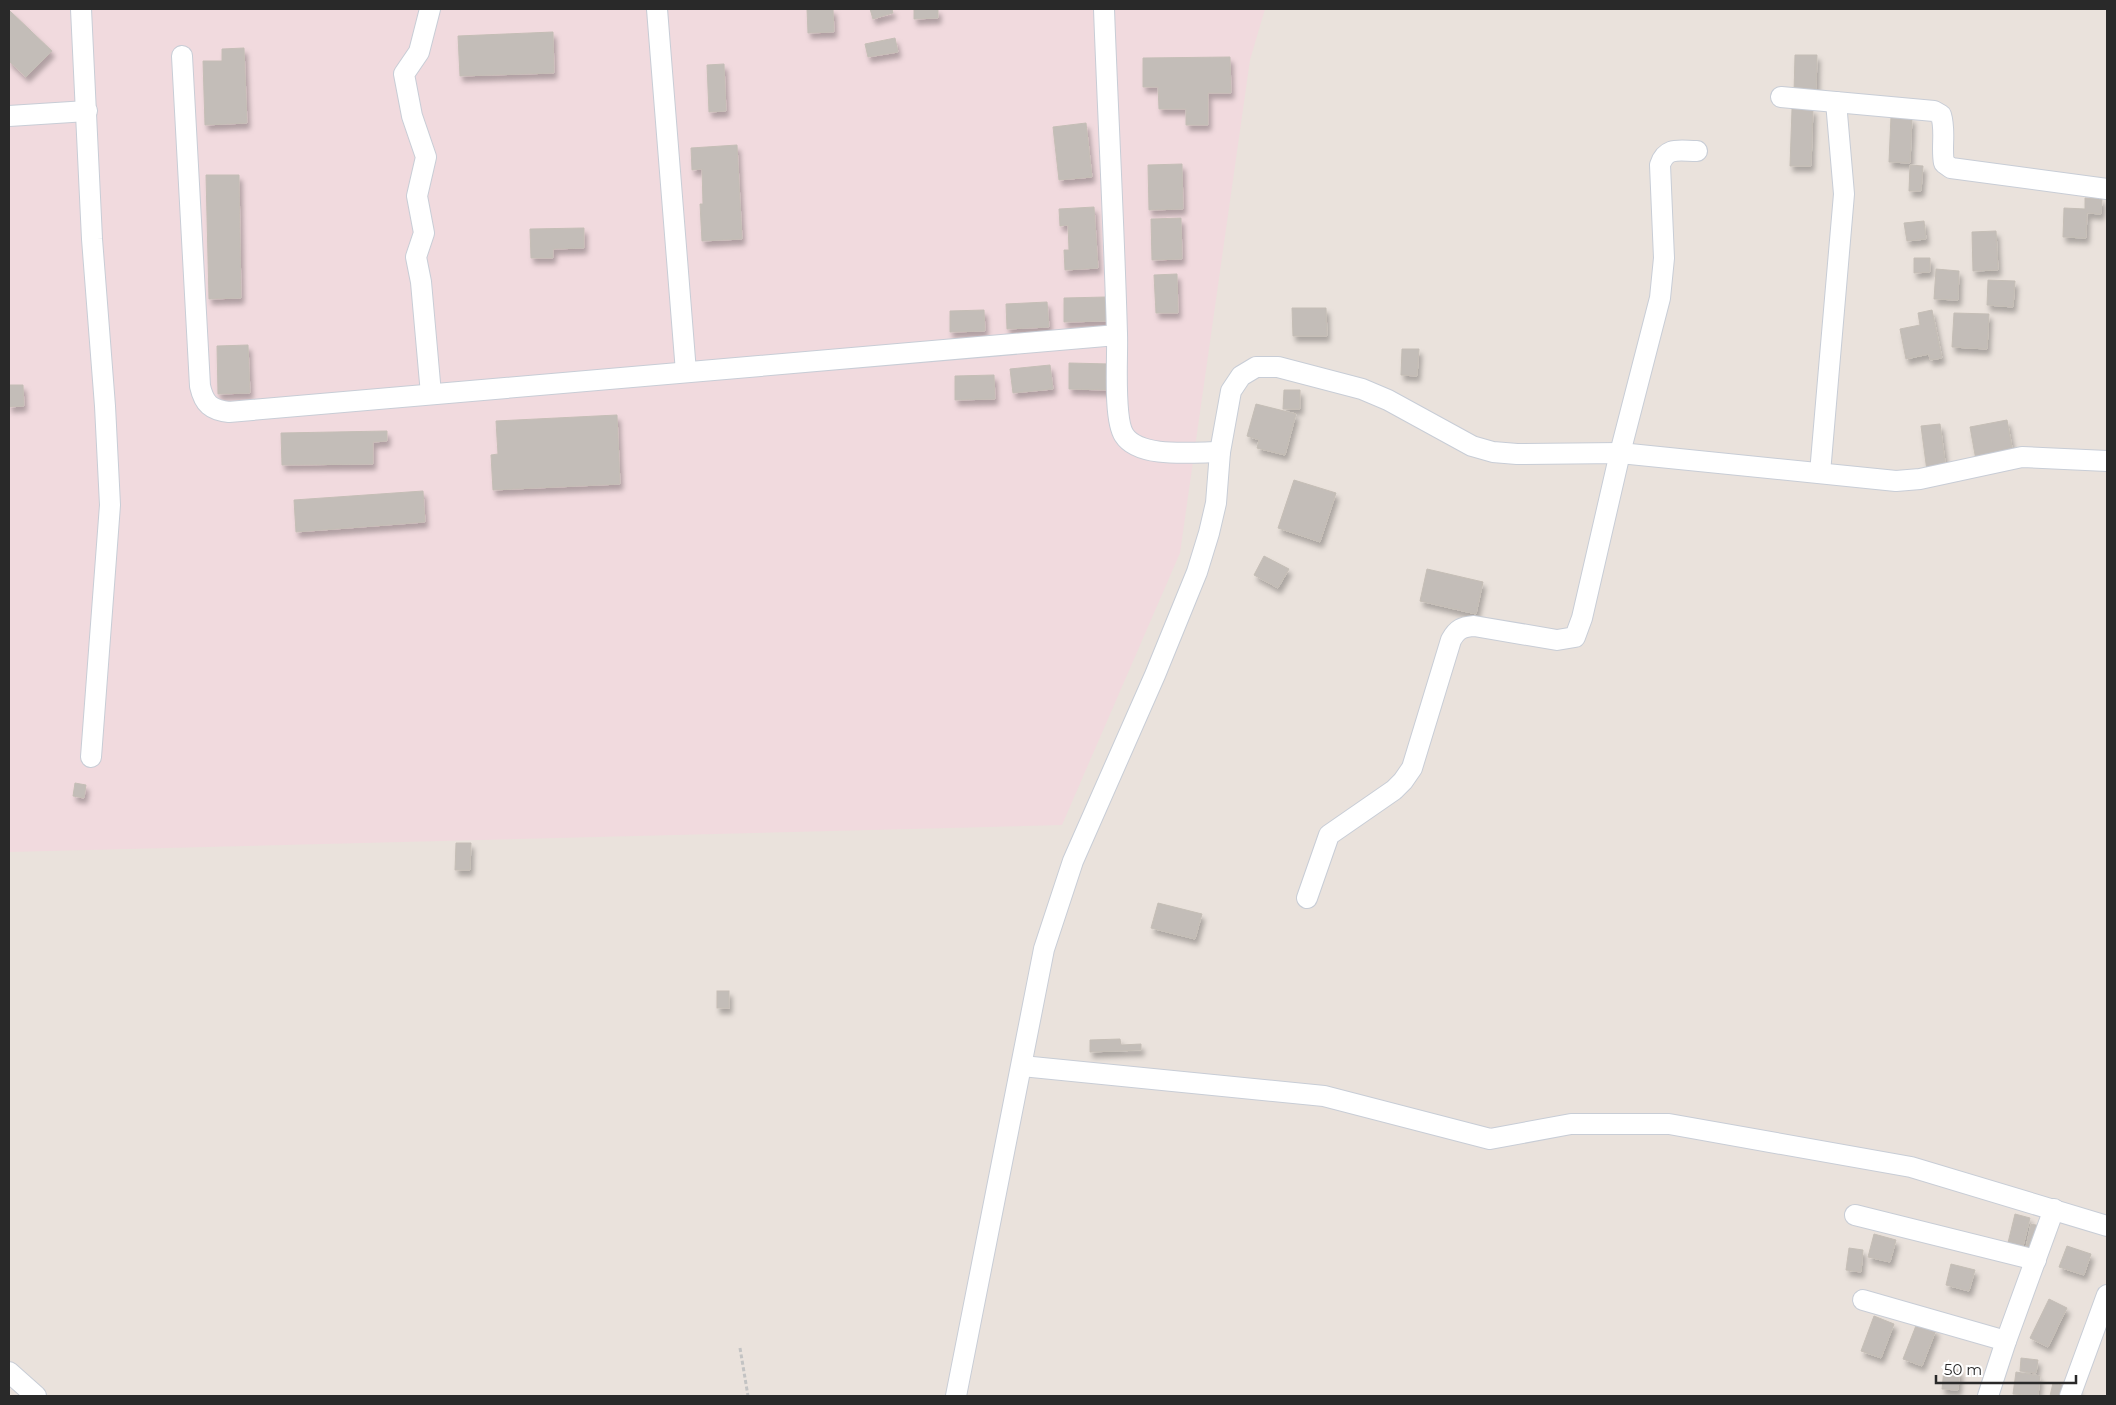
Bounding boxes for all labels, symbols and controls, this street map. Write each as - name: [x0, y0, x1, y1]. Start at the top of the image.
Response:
- scale bar: [1936, 1352, 2076, 1384]
- text: 50 m: [1944, 1360, 1982, 1379]

